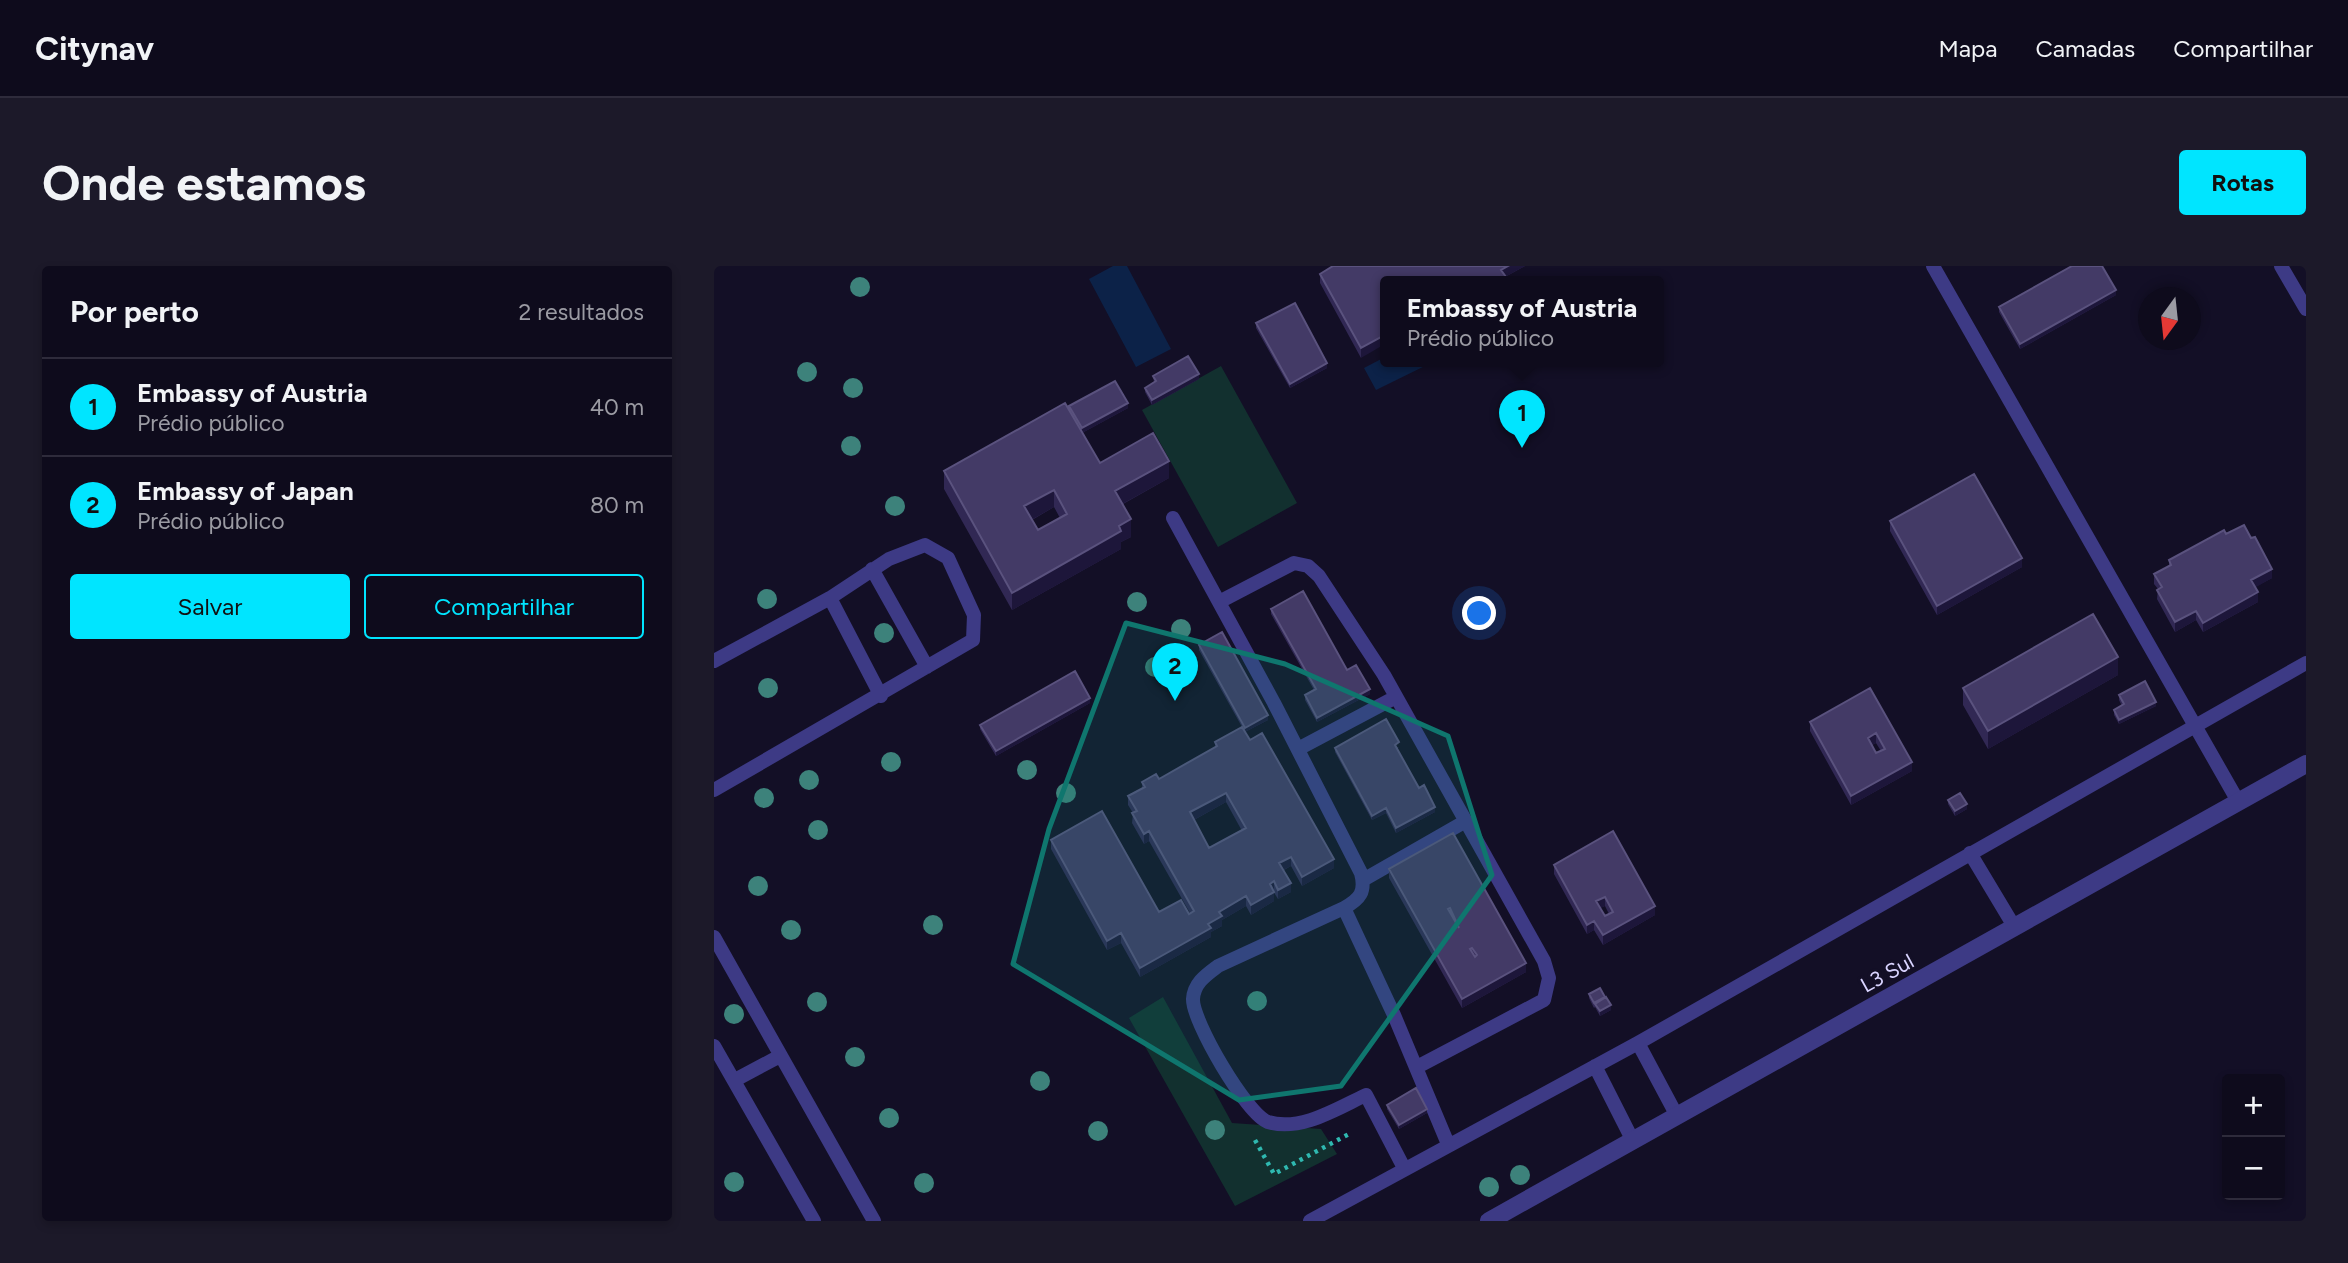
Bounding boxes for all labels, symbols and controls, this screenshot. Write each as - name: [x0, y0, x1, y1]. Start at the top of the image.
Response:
- text: Citynav: [35, 29, 154, 68]
- text: Mapa: [1938, 34, 1997, 63]
- text: Camadas: [2035, 34, 2135, 63]
- text: Compartilhar: [2173, 34, 2313, 63]
- button: Rotas: [2179, 150, 2306, 215]
- text: Onde estamos: [42, 153, 366, 212]
- popup: [1380, 276, 1664, 367]
- north arrow: [2138, 287, 2201, 350]
- text: Embassy of Austria: [1407, 292, 1637, 324]
- text: Por perto: [70, 293, 199, 330]
- text: 2 resultados: [519, 298, 644, 326]
- text: Prédio público: [1407, 324, 1554, 352]
- text: Embassy of Austria: [137, 377, 368, 409]
- pin: 1: [1499, 390, 1545, 448]
- text: 1: [88, 393, 98, 421]
- text: 40 m: [590, 393, 644, 421]
- text: Prédio público: [137, 409, 285, 437]
- text: Embassy of Japan: [137, 475, 354, 507]
- text: 2: [86, 491, 100, 519]
- text: 80 m: [590, 491, 644, 519]
- text: Prédio público: [137, 507, 285, 535]
- button: Salvar: [70, 574, 350, 639]
- button: Compartilhar: [364, 574, 644, 639]
- your location: [1462, 596, 1496, 630]
- pin: 2: [1152, 643, 1198, 701]
- street label: L3 Sul: [1856, 948, 1918, 998]
- map controls: [2222, 1074, 2285, 1200]
- button: +: [2222, 1074, 2285, 1137]
- button: −: [2222, 1137, 2285, 1200]

